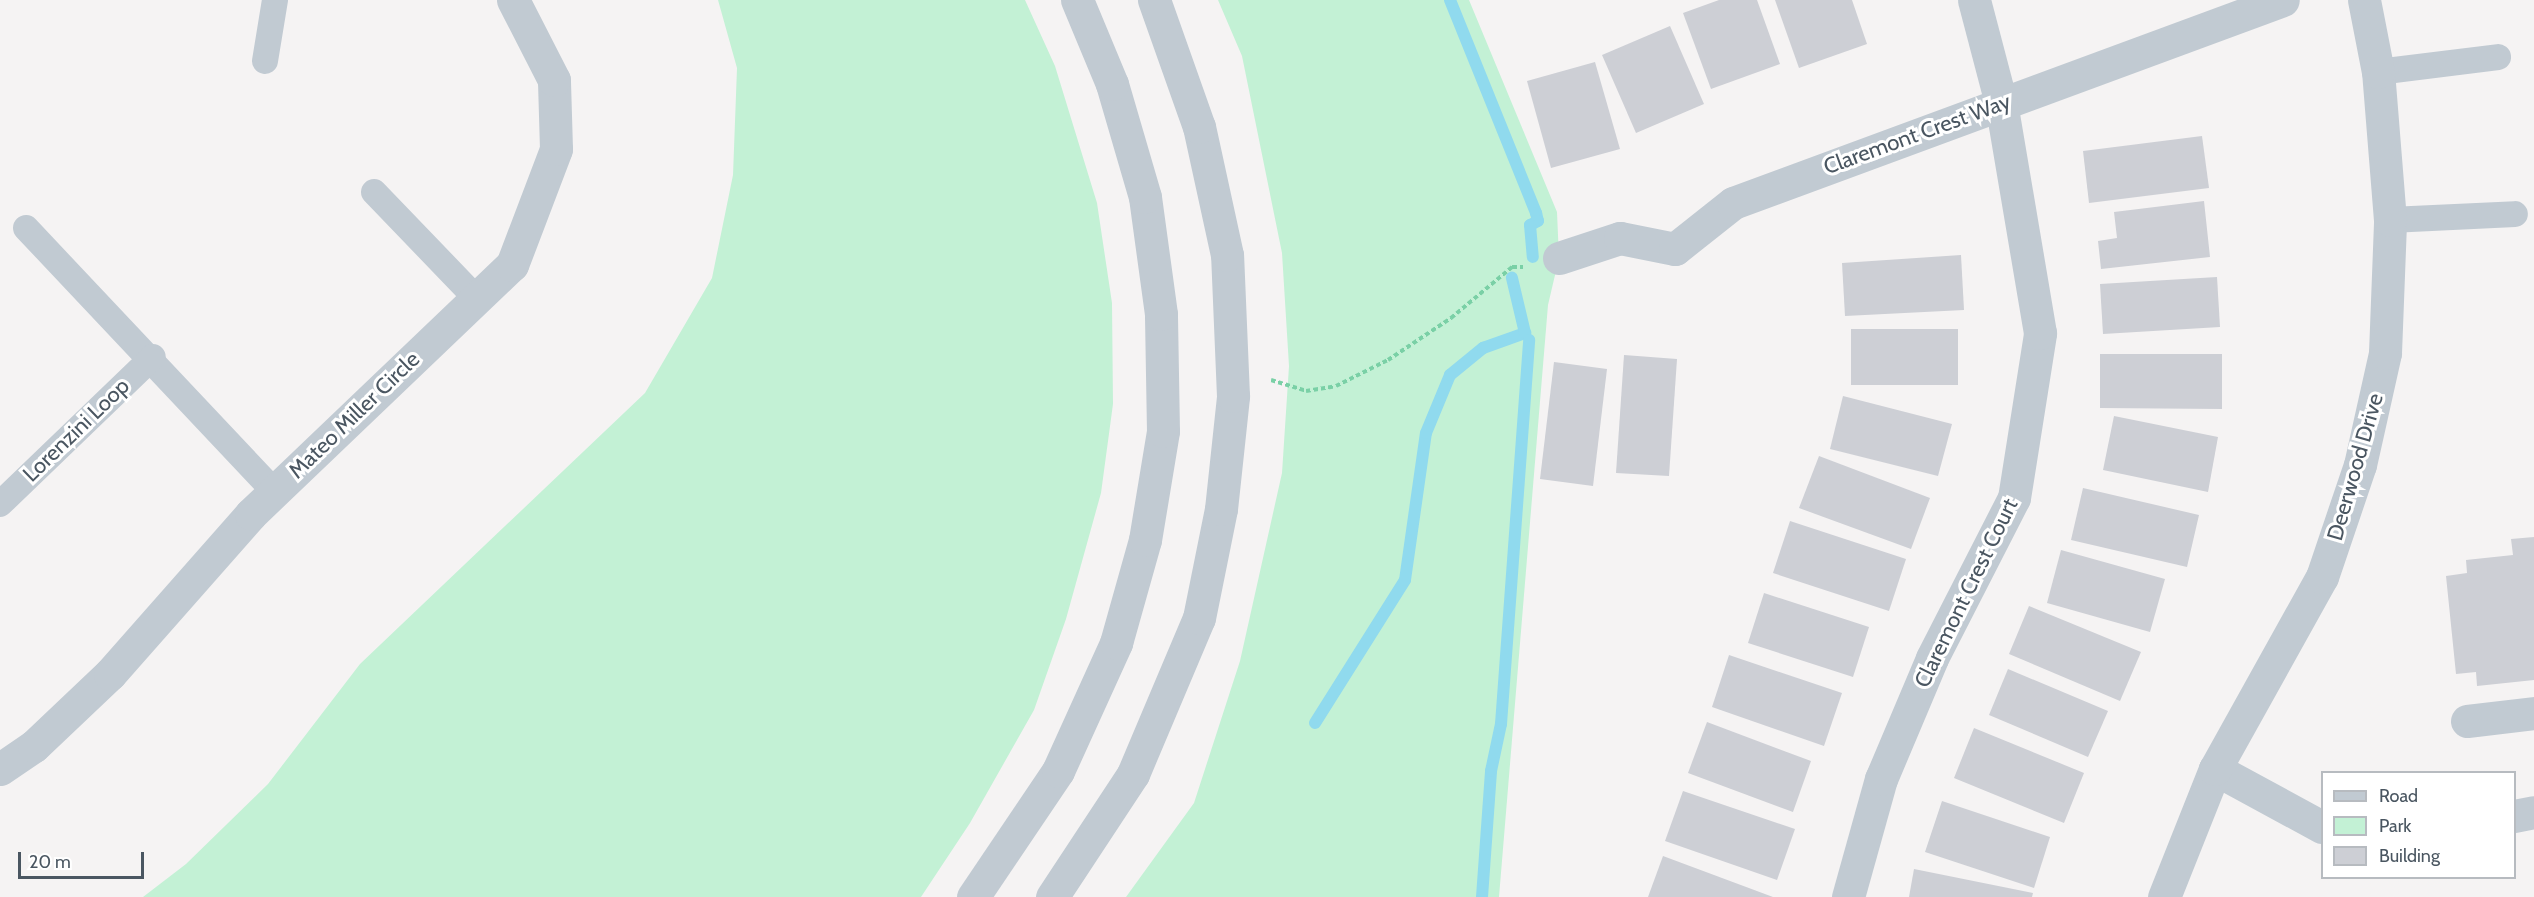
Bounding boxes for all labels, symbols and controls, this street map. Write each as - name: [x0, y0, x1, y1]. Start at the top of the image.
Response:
- street label: Claremont Crest Way: [1820, 88, 2014, 180]
- street label: Mateo Miller Circle: [283, 346, 425, 484]
- street label: Lorenzini Loop: [17, 373, 135, 487]
- street label: Deerwood Drive: [2321, 390, 2389, 544]
- street label: Claremont Crest Court: [1909, 494, 2023, 692]
- legend: [2321, 771, 2516, 879]
- text: Road: [2379, 785, 2418, 807]
- text: Park: [2379, 815, 2411, 837]
- scale bar: [21, 840, 147, 878]
- text: Building: [2379, 845, 2440, 867]
- text: 20 m: [29, 851, 71, 873]

